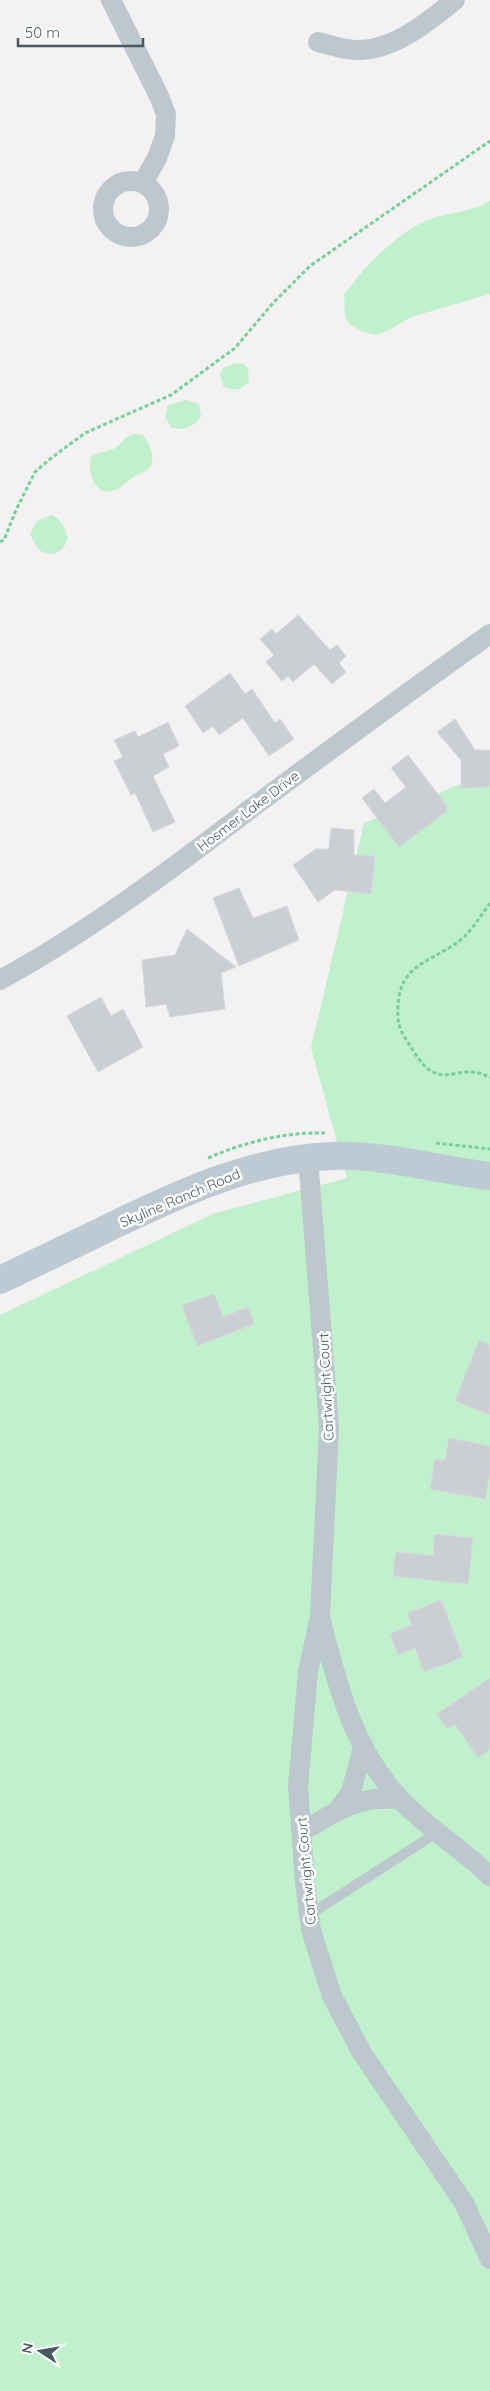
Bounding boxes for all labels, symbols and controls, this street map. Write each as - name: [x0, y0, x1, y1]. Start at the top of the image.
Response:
- scale bar: [18, 15, 142, 47]
- text: 50 m: [25, 23, 60, 42]
- street label: Hosmer Lake Drive: [193, 767, 303, 855]
- street label: Skyline Ranch Road: [117, 1164, 243, 1232]
- street label: Cartwright Court: [314, 1332, 338, 1441]
- street label: Cartwright Court: [292, 1816, 320, 1926]
- north arrow: [15, 2326, 65, 2376]
- text: N: [17, 2341, 37, 2355]

